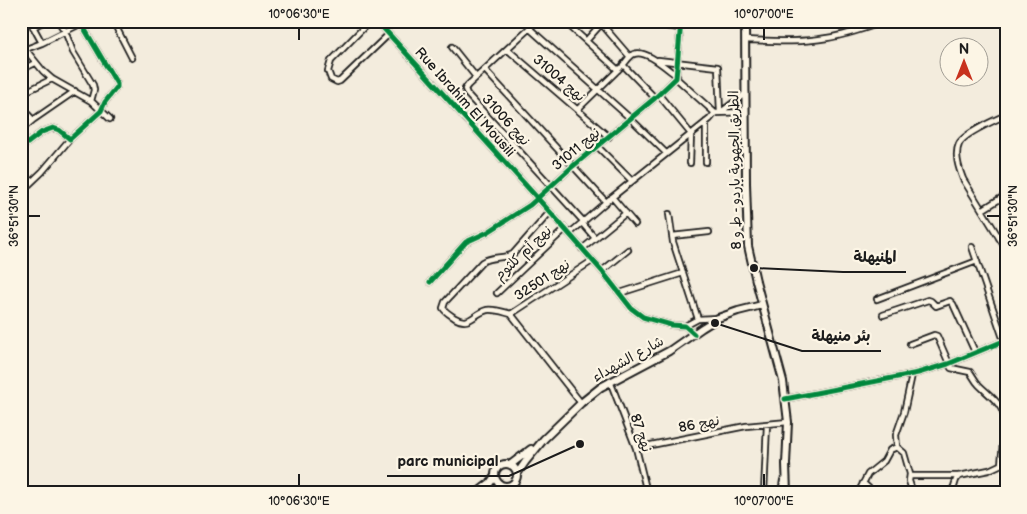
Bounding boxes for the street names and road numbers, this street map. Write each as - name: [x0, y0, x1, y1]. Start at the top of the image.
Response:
- street label: Rue Ibrahim El Mousili: [411, 44, 519, 160]
- street label: نهج 31004: [529, 51, 589, 106]
- street label: الطريق الجهوية باردو - ط و 8: [725, 90, 745, 250]
- street label: نهج 31006: [478, 91, 534, 150]
- street label: نهج 31011: [548, 124, 604, 175]
- street label: نهج أم كلثوم: [491, 222, 557, 286]
- street label: نهج 32501: [511, 256, 574, 305]
- street label: شارع الشهداء: [589, 332, 667, 386]
- street label: نهج 87: [626, 411, 655, 455]
- street label: نهج 86: [677, 412, 721, 437]

